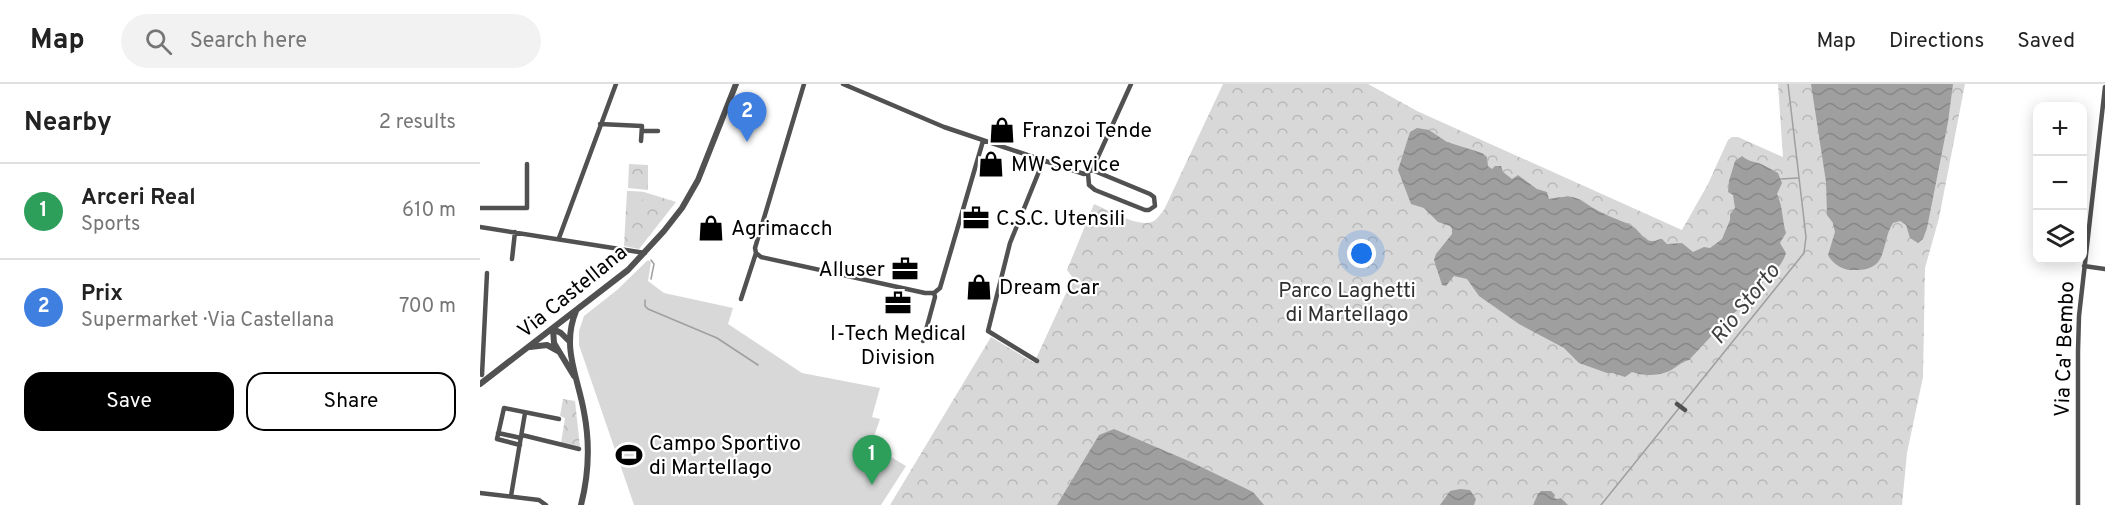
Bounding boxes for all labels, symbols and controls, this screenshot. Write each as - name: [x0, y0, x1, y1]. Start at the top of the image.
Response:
- search box: [121, 14, 541, 68]
- text: Map: [30, 23, 85, 59]
- icon: search: [142, 25, 175, 58]
- text: Search here: [190, 28, 307, 55]
- text: Map: [1816, 28, 1856, 55]
- text: Directions: [1889, 28, 1984, 55]
- text: Saved: [2017, 28, 2075, 55]
- pin: 2: [728, 92, 766, 142]
- map controls: [2033, 102, 2087, 264]
- button: +: [2033, 102, 2087, 156]
- text: Nearby: [24, 107, 112, 140]
- text: 2 results: [379, 110, 456, 136]
- shop icon: Franzoi Tende: [987, 115, 1017, 145]
- place label: Franzoi Tende: [1022, 118, 1152, 145]
- shop icon: MW Service: [976, 149, 1006, 179]
- place label: MW Service: [1011, 152, 1120, 179]
- button: −: [2033, 156, 2087, 210]
- text: Arceri Real: [81, 185, 196, 212]
- text: 1: [40, 198, 48, 224]
- text: 610 m: [402, 198, 456, 224]
- office icon: C.S.C. Utensili: [961, 203, 991, 233]
- place label: C.S.C. Utensili: [996, 206, 1125, 233]
- button: layers: [2033, 210, 2087, 264]
- text: Sports: [81, 212, 141, 238]
- shop icon: Agrimacch: [696, 213, 726, 243]
- place label: Agrimacch: [731, 216, 833, 243]
- your location: [1347, 239, 1376, 268]
- street label: Via Castellana: [513, 240, 633, 345]
- office icon: Alluser: [890, 254, 920, 284]
- place label: Alluser: [819, 257, 885, 284]
- water label: Rio Storto: [1705, 259, 1787, 350]
- shop icon: Dream Car: [964, 272, 994, 302]
- place label: Dream Car: [999, 275, 1099, 302]
- park label: Parco Laghetti di Martellago: [1278, 278, 1416, 329]
- text: Prix: [81, 281, 123, 308]
- street label: Via Ca' Bembo: [2050, 281, 2081, 418]
- office icon: I-Tech Medical Division: [883, 288, 913, 318]
- text: 2: [37, 294, 50, 320]
- text: 700 m: [399, 294, 456, 320]
- text: Supermarket · Via Castellana: [81, 308, 334, 334]
- place label: I-Tech Medical Division: [830, 321, 966, 372]
- button: Save: [24, 372, 234, 431]
- button: Share: [246, 372, 456, 431]
- place label: Campo Sportivo di Martellago: [649, 431, 801, 482]
- pin: 1: [852, 436, 892, 485]
- sports icon: Campo Sportivo di Martellago: [614, 440, 644, 470]

